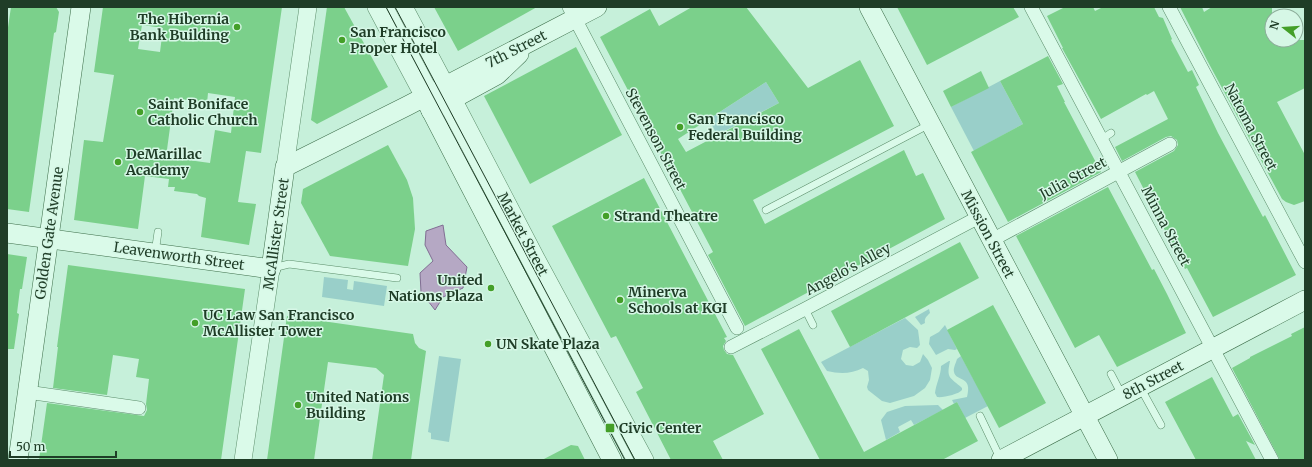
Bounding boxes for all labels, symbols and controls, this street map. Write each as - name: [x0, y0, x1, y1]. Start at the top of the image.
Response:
- north arrow: [1264, 8, 1304, 48]
- place label: The Hibernia Bank Building: [130, 10, 229, 44]
- text: N: [1266, 19, 1282, 31]
- marker: The Hibernia Bank Building: [232, 22, 242, 32]
- place label: San Francisco Proper Hotel: [350, 23, 446, 57]
- street label: 7th Street: [483, 26, 550, 72]
- marker: San Francisco Proper Hotel: [337, 35, 347, 45]
- street label: Natoma Street: [1220, 80, 1282, 174]
- street label: Stevenson Street: [622, 85, 691, 194]
- place label: Saint Boniface Catholic Church: [148, 95, 258, 129]
- marker: Saint Boniface Catholic Church: [135, 107, 145, 117]
- place label: San Francisco Federal Building: [688, 110, 802, 144]
- marker: San Francisco Federal Building: [675, 122, 685, 132]
- place label: DeMarillac Academy: [125, 145, 202, 179]
- street label: Julia Street: [1036, 153, 1110, 204]
- marker: DeMarillac Academy: [113, 157, 123, 167]
- street label: Golden Gate Avenue: [31, 166, 67, 300]
- street label: McAllister Street: [259, 176, 293, 291]
- street label: Minna Street: [1137, 183, 1195, 269]
- street label: Mission Street: [957, 187, 1019, 282]
- street label: Market Street: [493, 189, 553, 279]
- place label: Strand Theatre: [614, 207, 718, 225]
- marker: Strand Theatre: [601, 211, 611, 221]
- street label: Leavenworth Street: [112, 238, 246, 274]
- street label: Angelo's Alley: [801, 239, 895, 300]
- place label: United Nations Plaza: [388, 271, 483, 305]
- marker: United Nations Plaza: [486, 283, 496, 293]
- place label: Minerva Schools at KGI: [628, 283, 728, 317]
- marker: Minerva Schools at KGI: [615, 295, 625, 305]
- place label: UC Law San Francisco McAllister Tower: [203, 306, 354, 340]
- marker: UC Law San Francisco McAllister Tower: [190, 318, 200, 328]
- place label: UN Skate Plaza: [496, 335, 600, 353]
- marker: UN Skate Plaza: [483, 339, 493, 349]
- street label: 8th Street: [1119, 356, 1187, 404]
- place label: United Nations Building: [306, 388, 409, 422]
- marker: United Nations Building: [293, 400, 303, 410]
- place label: Civic Center: [619, 419, 702, 437]
- marker: Civic Center: [604, 422, 616, 434]
- scale bar: [10, 433, 116, 459]
- text: 50 m: [16, 439, 45, 454]

